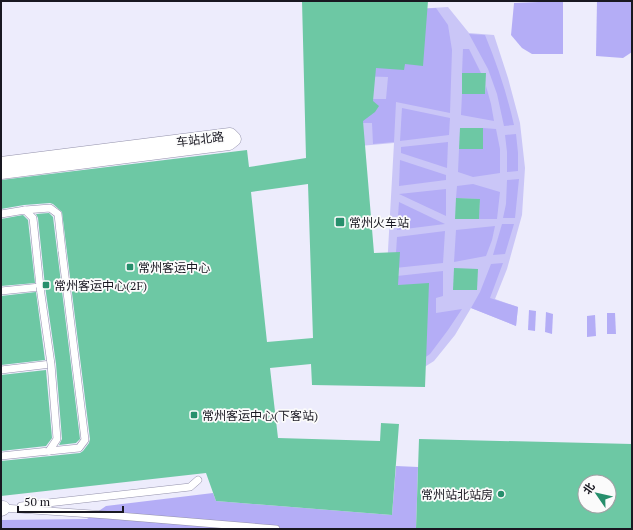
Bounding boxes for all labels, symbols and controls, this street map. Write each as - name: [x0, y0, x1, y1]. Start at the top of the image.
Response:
- street label: 车站北路: [175, 129, 225, 149]
- place label: 常州火车站: [349, 215, 409, 230]
- marker: 常州火车站: [334, 216, 346, 228]
- place label: 常州客运中心: [138, 260, 210, 275]
- marker: 常州客运中心: [125, 262, 135, 272]
- place label: 常州客运中心(2F): [54, 278, 147, 293]
- marker: 常州客运中心(2F): [41, 280, 51, 290]
- place label: 常州客运中心(下客站): [202, 408, 318, 423]
- marker: 常州客运中心(下客站): [189, 410, 199, 420]
- north arrow: [577, 474, 617, 514]
- text: 北: [580, 480, 598, 497]
- place label: 常州站北站房: [421, 487, 493, 502]
- scale bar: [18, 488, 123, 514]
- marker: 常州站北站房: [496, 489, 506, 499]
- text: 50 m: [24, 494, 51, 509]

